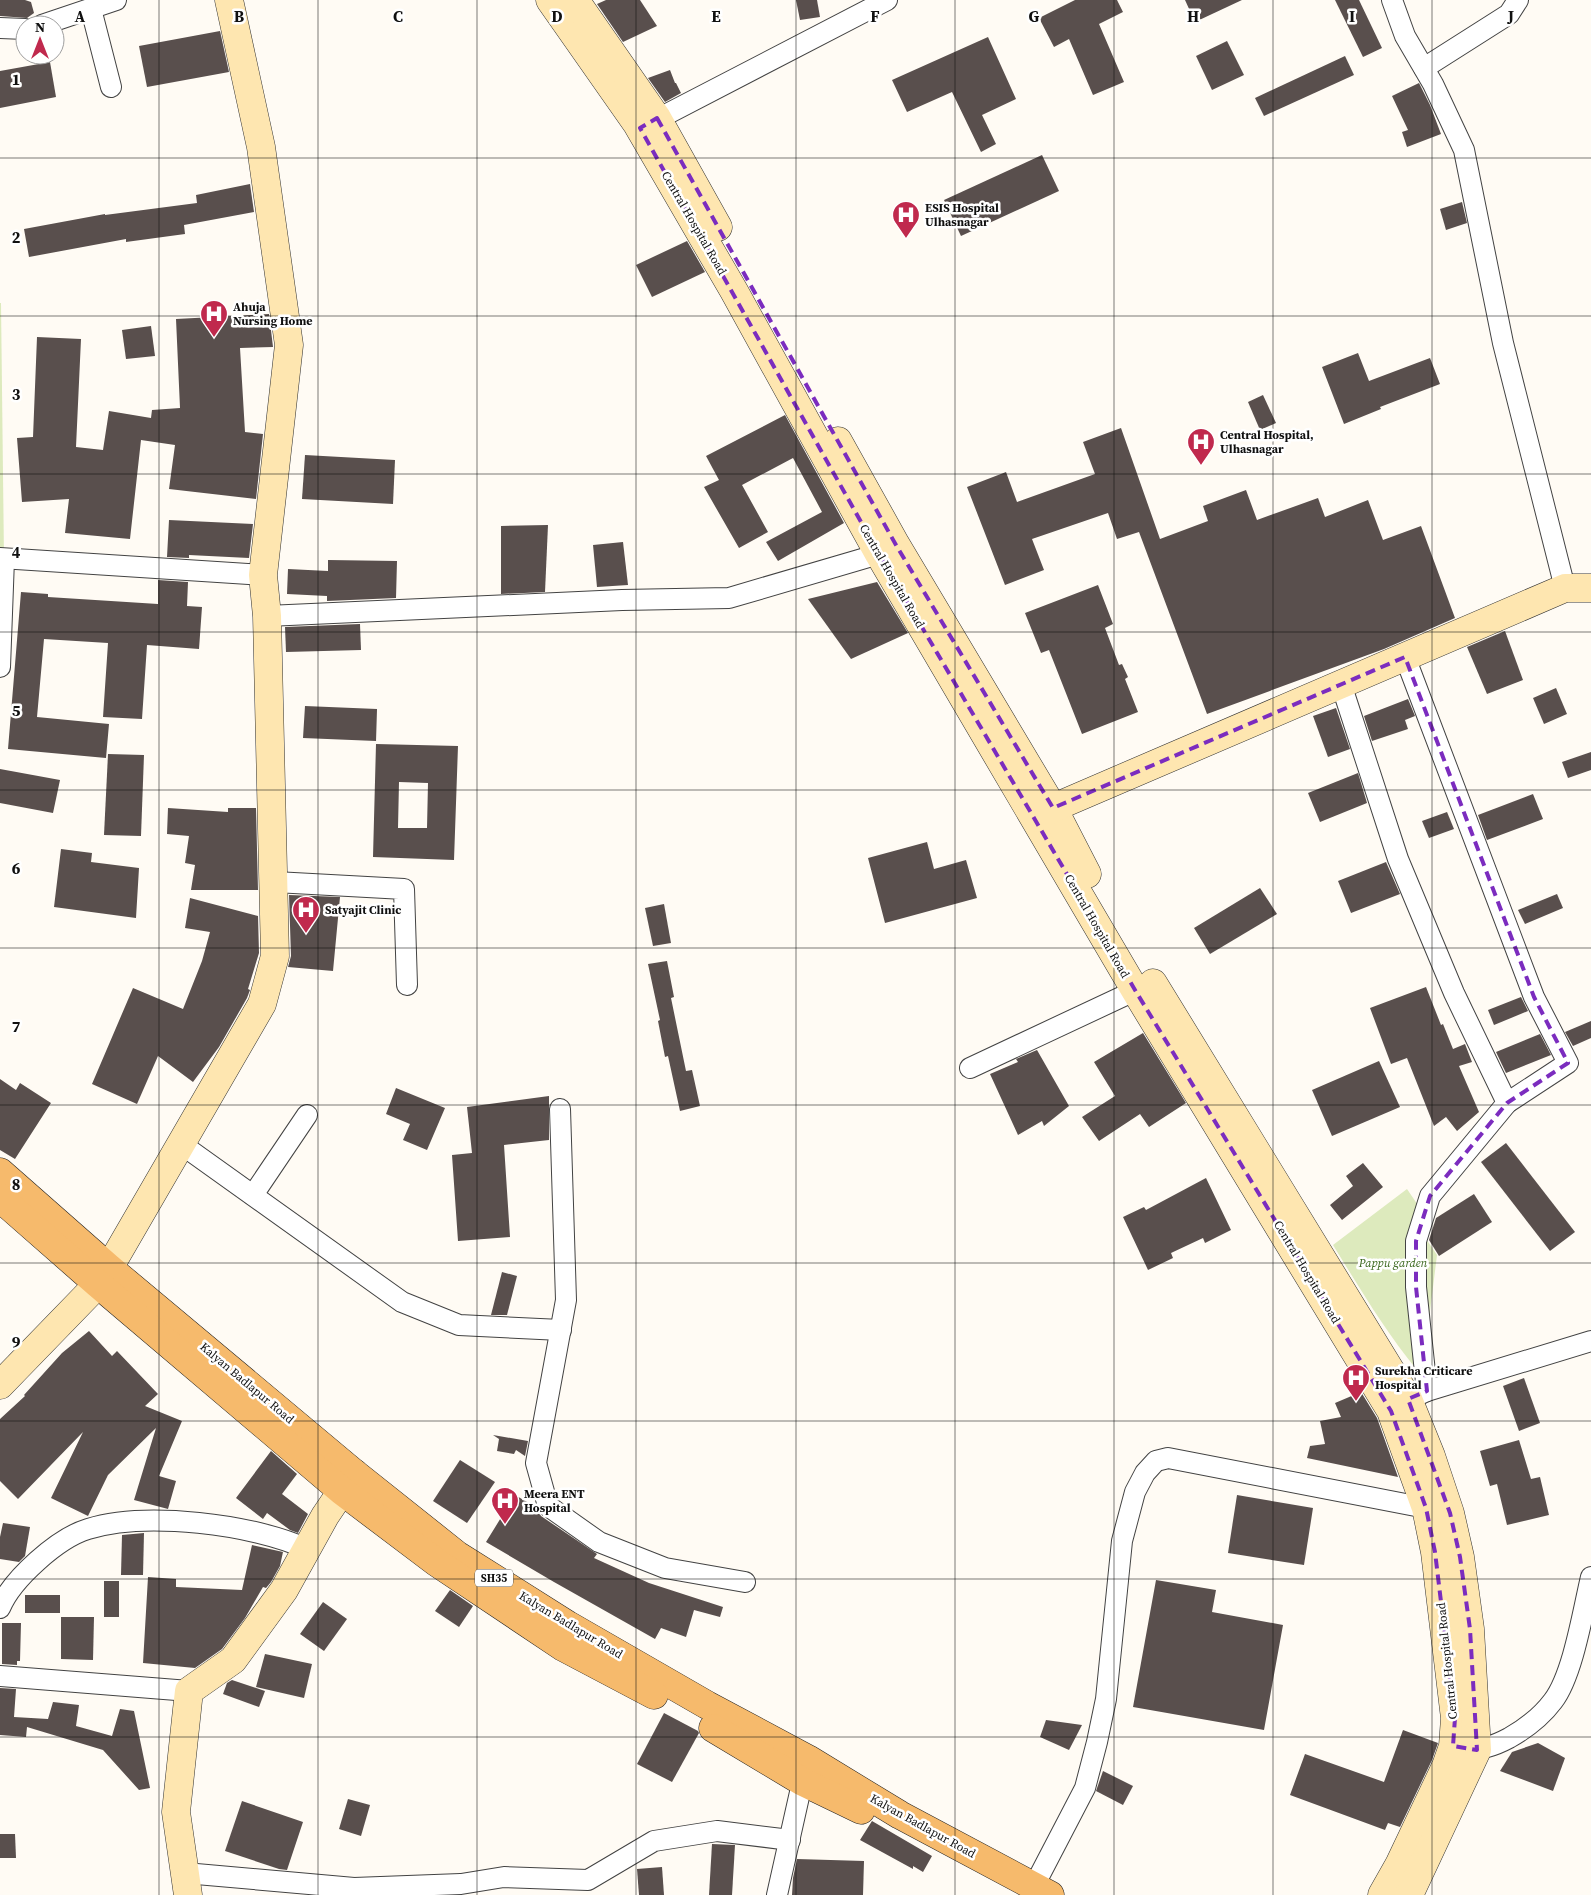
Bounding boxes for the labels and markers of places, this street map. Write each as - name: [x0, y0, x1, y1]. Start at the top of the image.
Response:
- hospital icon: ESIS Hospital Ulhasnagar: [891, 200, 921, 239]
- place label: ESIS Hospital Ulhasnagar: [925, 200, 999, 230]
- hospital icon: Ahuja Nursing Home: [199, 299, 229, 338]
- place label: Ahuja Nursing Home: [233, 299, 313, 329]
- hospital icon: Central Hospital, Ulhasnagar: [1186, 427, 1216, 466]
- place label: Central Hospital, Ulhasnagar: [1220, 427, 1314, 457]
- hospital icon: Satyajit Clinic: [291, 895, 321, 934]
- place label: Satyajit Clinic: [325, 902, 401, 918]
- hospital icon: Surekha Criticare Hospital: [1341, 1363, 1371, 1402]
- place label: Surekha Criticare Hospital: [1375, 1363, 1473, 1393]
- hospital icon: Meera ENT Hospital: [490, 1486, 520, 1525]
- place label: Meera ENT Hospital: [524, 1486, 585, 1516]

